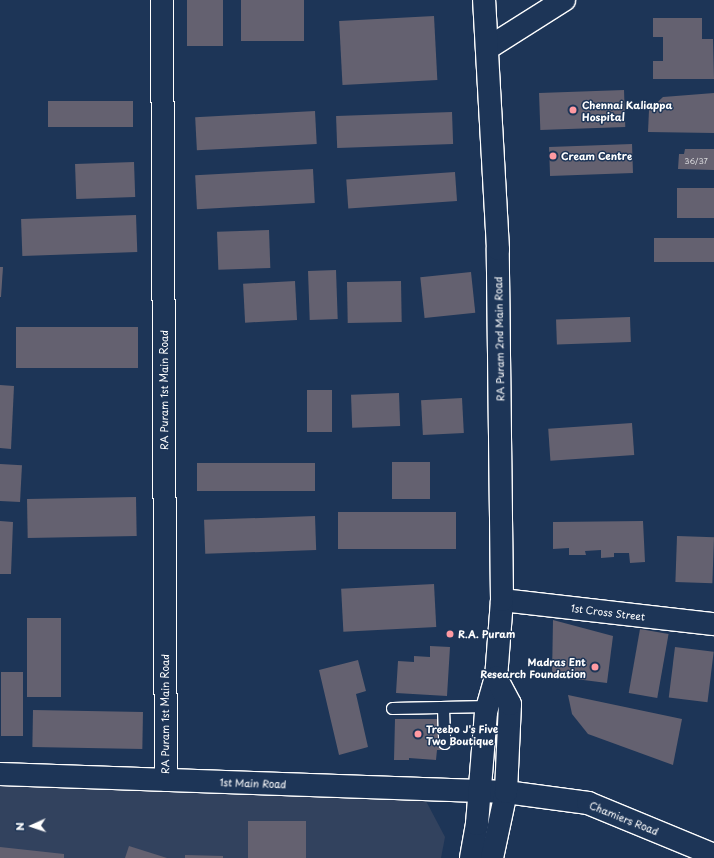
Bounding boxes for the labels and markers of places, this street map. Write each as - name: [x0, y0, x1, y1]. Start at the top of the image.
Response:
- place label: Chennai Kaliappa Hospital: [582, 98, 672, 122]
- marker: Chennai Kaliappa Hospital: [567, 104, 579, 116]
- place label: Cream Centre: [561, 150, 633, 162]
- marker: Cream Centre: [548, 151, 558, 161]
- place label: R.A. Puram: [458, 628, 516, 640]
- marker: R.A. Puram: [445, 629, 455, 639]
- place label: Madras Ent Research Foundation: [480, 655, 586, 678]
- marker: Madras Ent Research Foundation: [589, 661, 601, 673]
- place label: Treebo J's Five Two Boutique: [426, 722, 499, 746]
- marker: Treebo J's Five Two Boutique: [413, 729, 423, 739]

